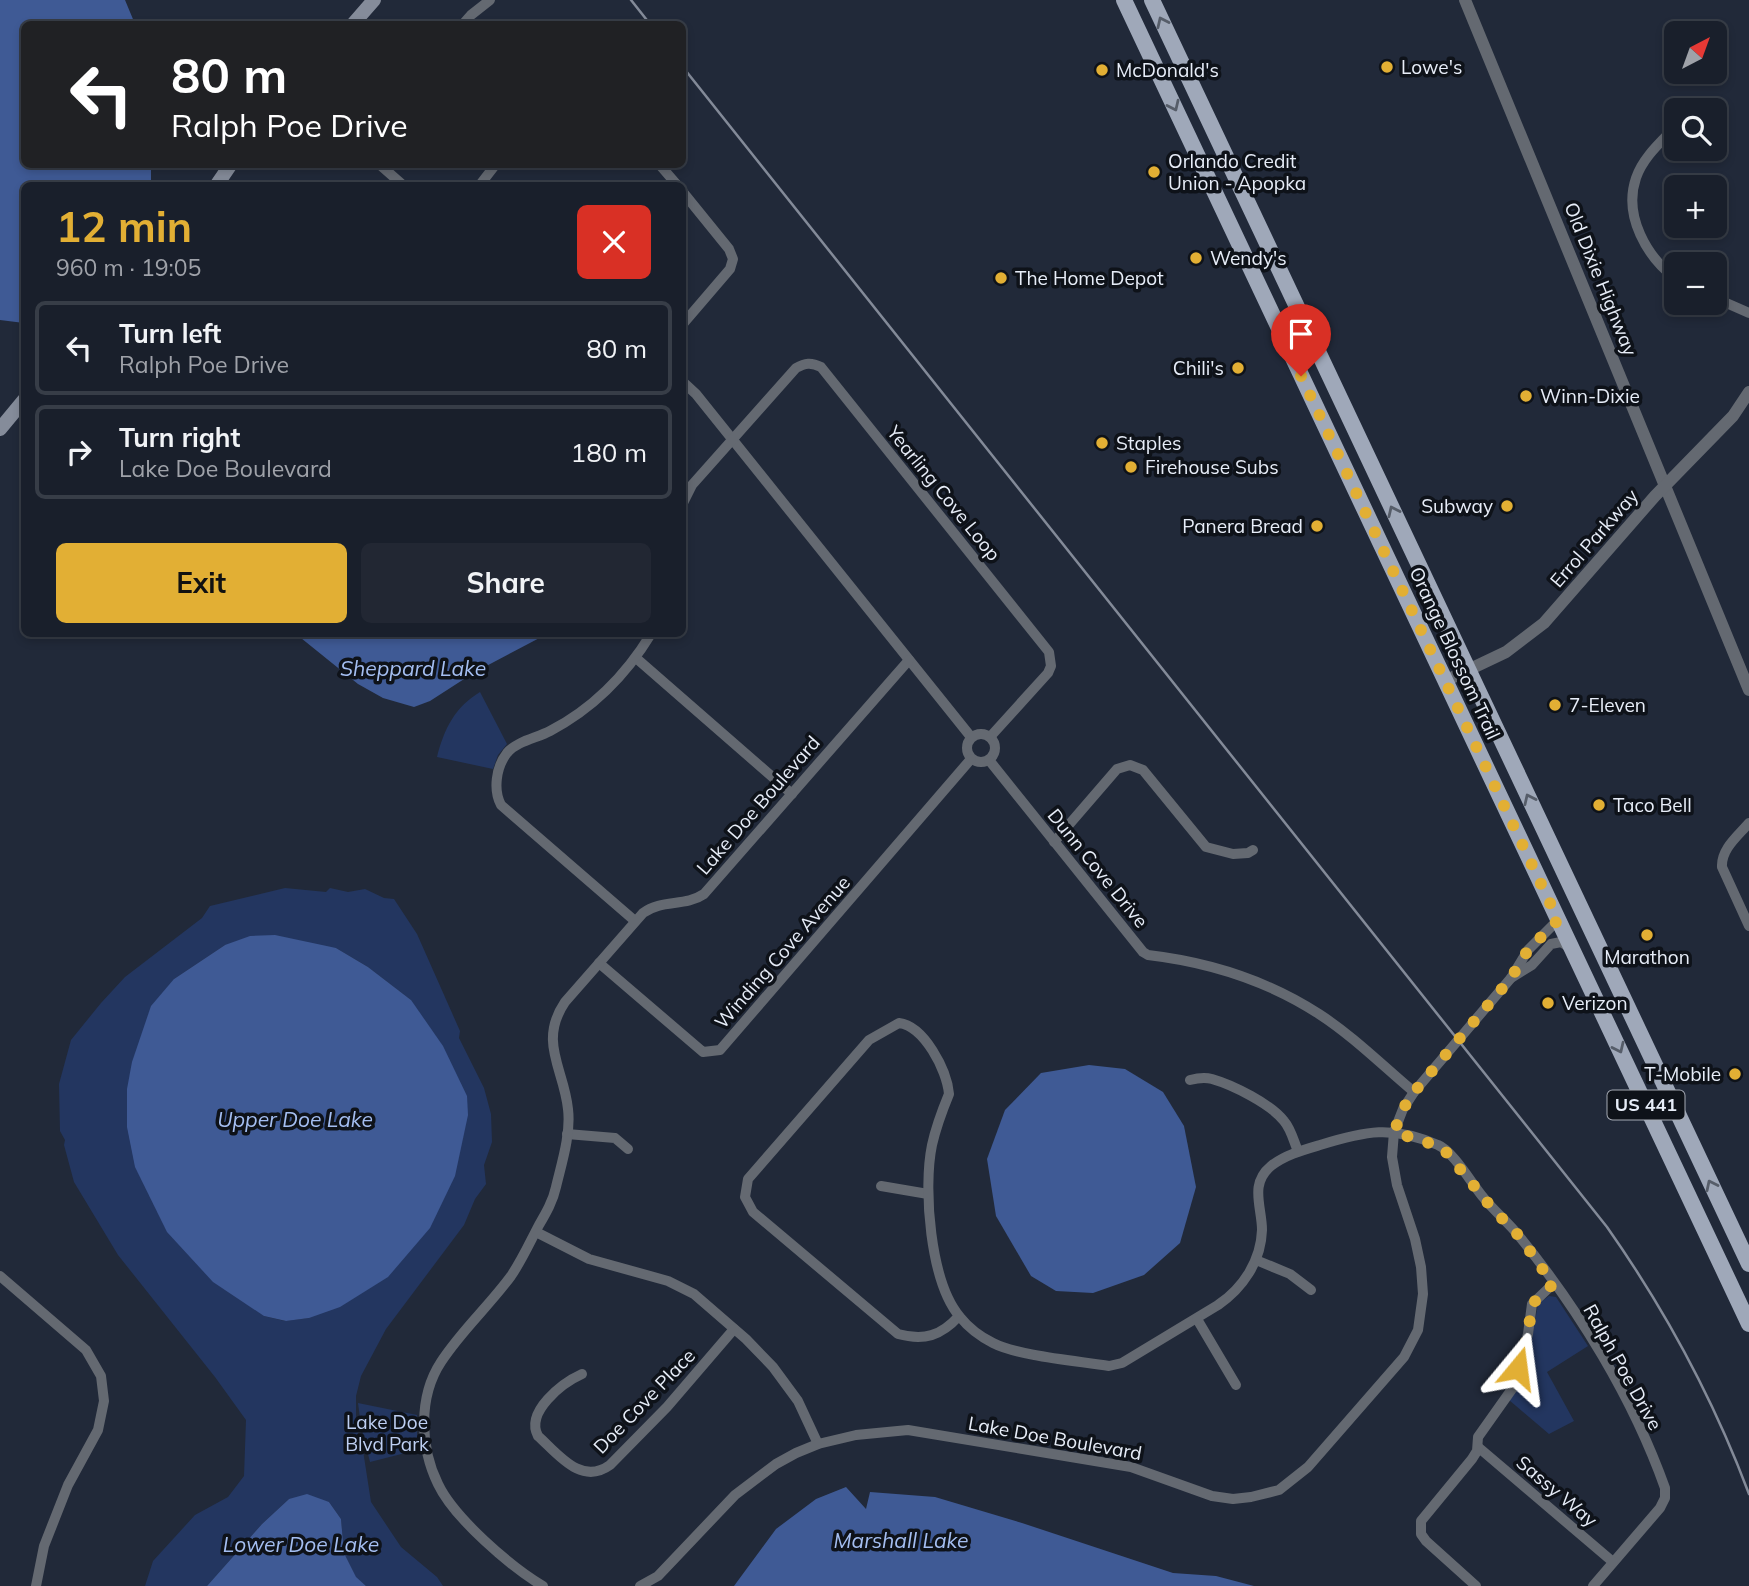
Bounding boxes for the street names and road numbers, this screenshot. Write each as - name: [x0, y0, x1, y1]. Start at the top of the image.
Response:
- street label: Old Dixie Highway: [1559, 199, 1643, 359]
- street label: Yearling Cove Loop: [882, 420, 1006, 565]
- street label: Errol Parkway: [1545, 484, 1643, 592]
- street label: Orange Blossom Trail: [1404, 563, 1506, 743]
- street label: Lake Doe Boulevard: [691, 731, 825, 879]
- street label: Dunn Cove Drive: [1043, 803, 1153, 933]
- street label: Winding Cove Avenue: [709, 871, 855, 1033]
- road number: US 441: [1608, 1090, 1684, 1120]
- street label: Ralph Poe Drive: [1578, 1300, 1668, 1434]
- street label: Doe Cove Place: [588, 1344, 700, 1458]
- street label: Lake Doe Boulevard: [966, 1411, 1144, 1465]
- street label: Sassy Way: [1512, 1450, 1602, 1532]

